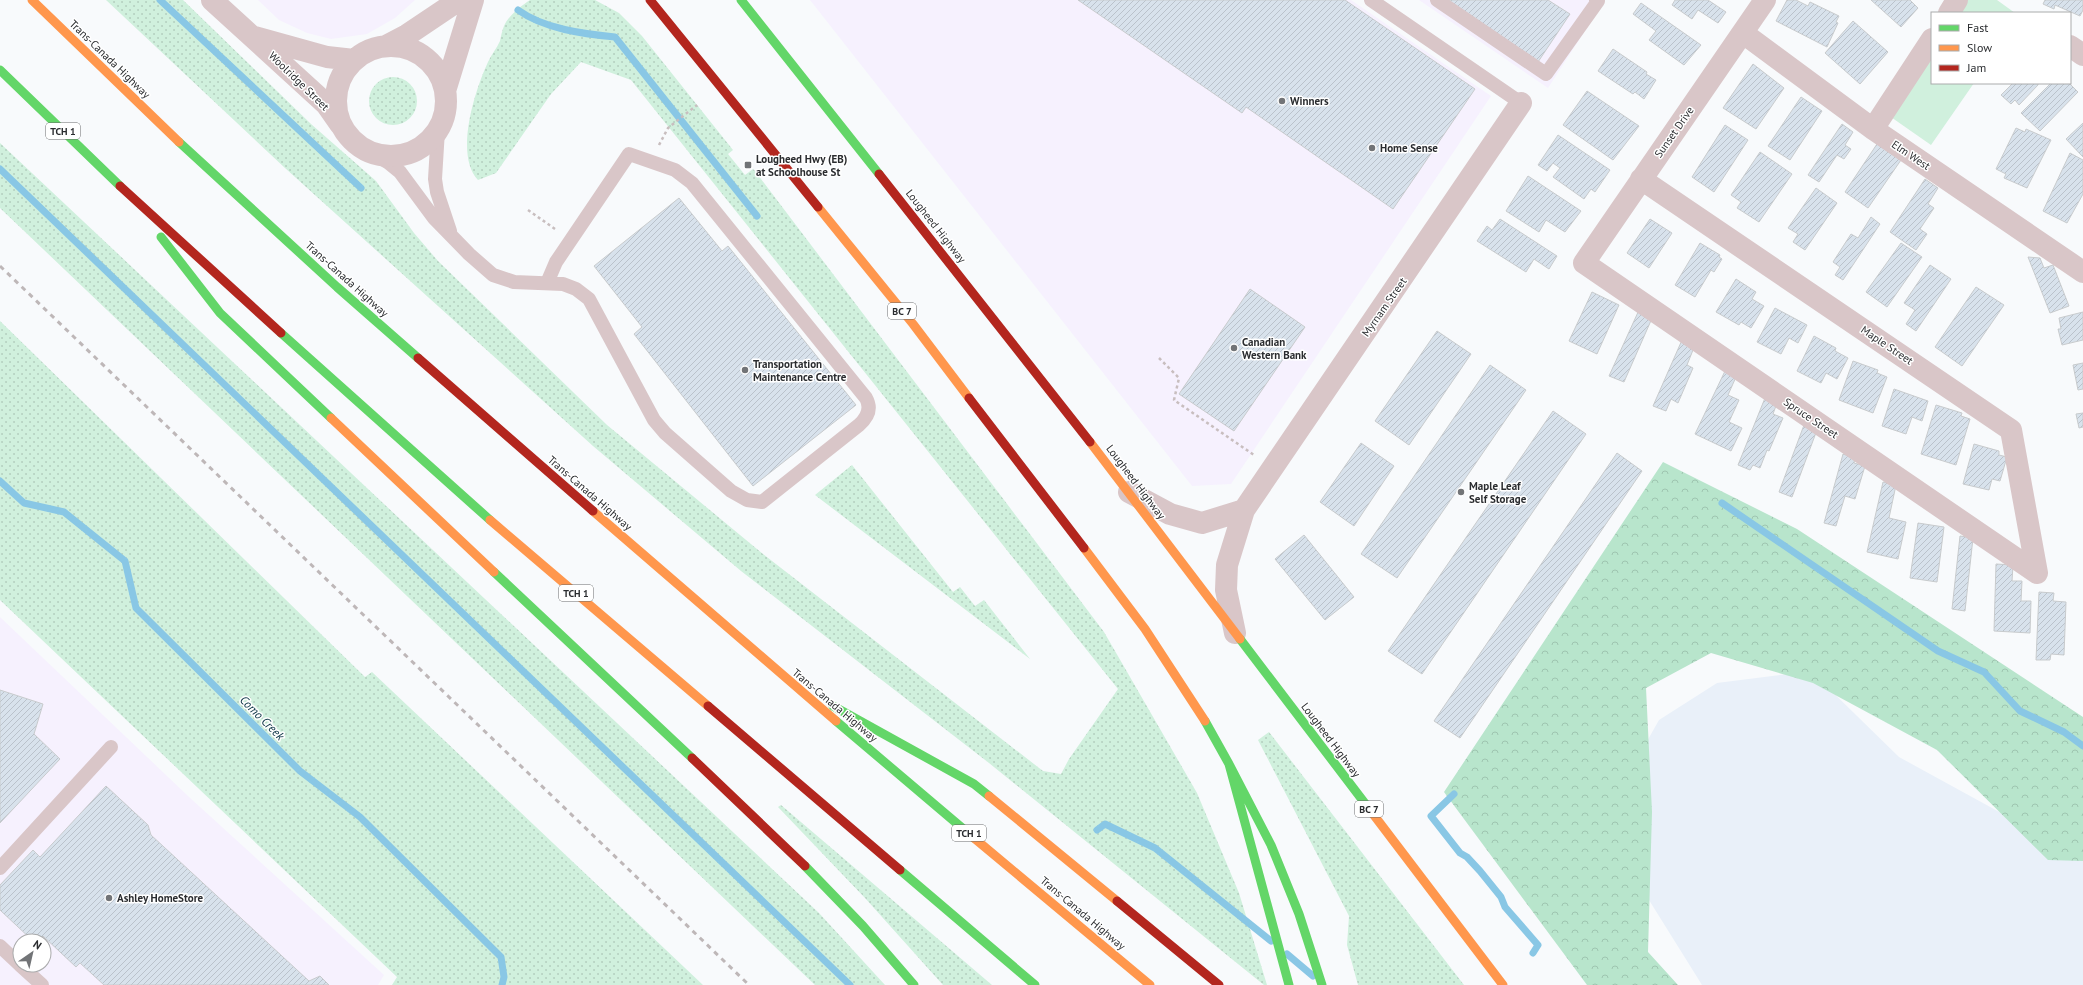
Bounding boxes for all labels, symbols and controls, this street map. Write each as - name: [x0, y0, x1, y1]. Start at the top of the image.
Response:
- legend: [1931, 12, 2071, 84]
- street label: Trans-Canada Highway: [67, 17, 154, 102]
- text: Fast: [1967, 20, 1988, 35]
- text: Slow: [1967, 40, 1992, 55]
- street label: Woolridge Street: [266, 49, 332, 114]
- text: Jam: [1966, 60, 1986, 75]
- place label: Winners: [1290, 94, 1329, 108]
- marker: Winners: [1277, 96, 1287, 106]
- street label: Sunset Drive: [1651, 103, 1697, 160]
- road number: TCH 1: [46, 123, 80, 139]
- street label: Elm West: [1889, 137, 1933, 173]
- place label: Home Sense: [1380, 141, 1438, 155]
- marker: Home Sense: [1367, 143, 1377, 153]
- place label: Lougheed Hwy (EB) at Schoolhouse St: [756, 152, 847, 179]
- marker: Lougheed Hwy (EB) at Schoolhouse St: [743, 160, 753, 170]
- street label: Lougheed Highway: [903, 186, 970, 266]
- street label: Trans-Canada Highway: [303, 238, 392, 321]
- street label: Myrnam Street: [1358, 275, 1410, 339]
- road number: BC 7: [888, 303, 916, 319]
- street label: Maple Street: [1858, 322, 1916, 368]
- place label: Canadian Western Bank: [1242, 335, 1307, 362]
- marker: Canadian Western Bank: [1229, 343, 1239, 353]
- place label: Transportation Maintenance Centre: [753, 357, 847, 384]
- marker: Transportation Maintenance Centre: [740, 365, 750, 375]
- street label: Spruce Street: [1781, 395, 1841, 442]
- street label: Lougheed Highway: [1103, 442, 1169, 523]
- street label: Trans-Canada Highway: [545, 453, 636, 534]
- place label: Maple Leaf Self Storage: [1469, 479, 1527, 506]
- marker: Maple Leaf Self Storage: [1456, 487, 1466, 497]
- road number: TCH 1: [559, 585, 593, 601]
- street label: Trans-Canada Highway: [790, 665, 881, 745]
- water label: Como Creek: [237, 692, 288, 744]
- street label: Lougheed Highway: [1298, 700, 1364, 781]
- road number: BC 7: [1355, 801, 1383, 817]
- road number: TCH 1: [952, 825, 986, 841]
- street label: Trans-Canada Highway: [1038, 873, 1129, 953]
- place label: Ashley HomeStore: [117, 891, 203, 905]
- marker: Ashley HomeStore: [104, 893, 114, 903]
- north arrow: [12, 933, 52, 973]
- text: N: [31, 937, 45, 953]

